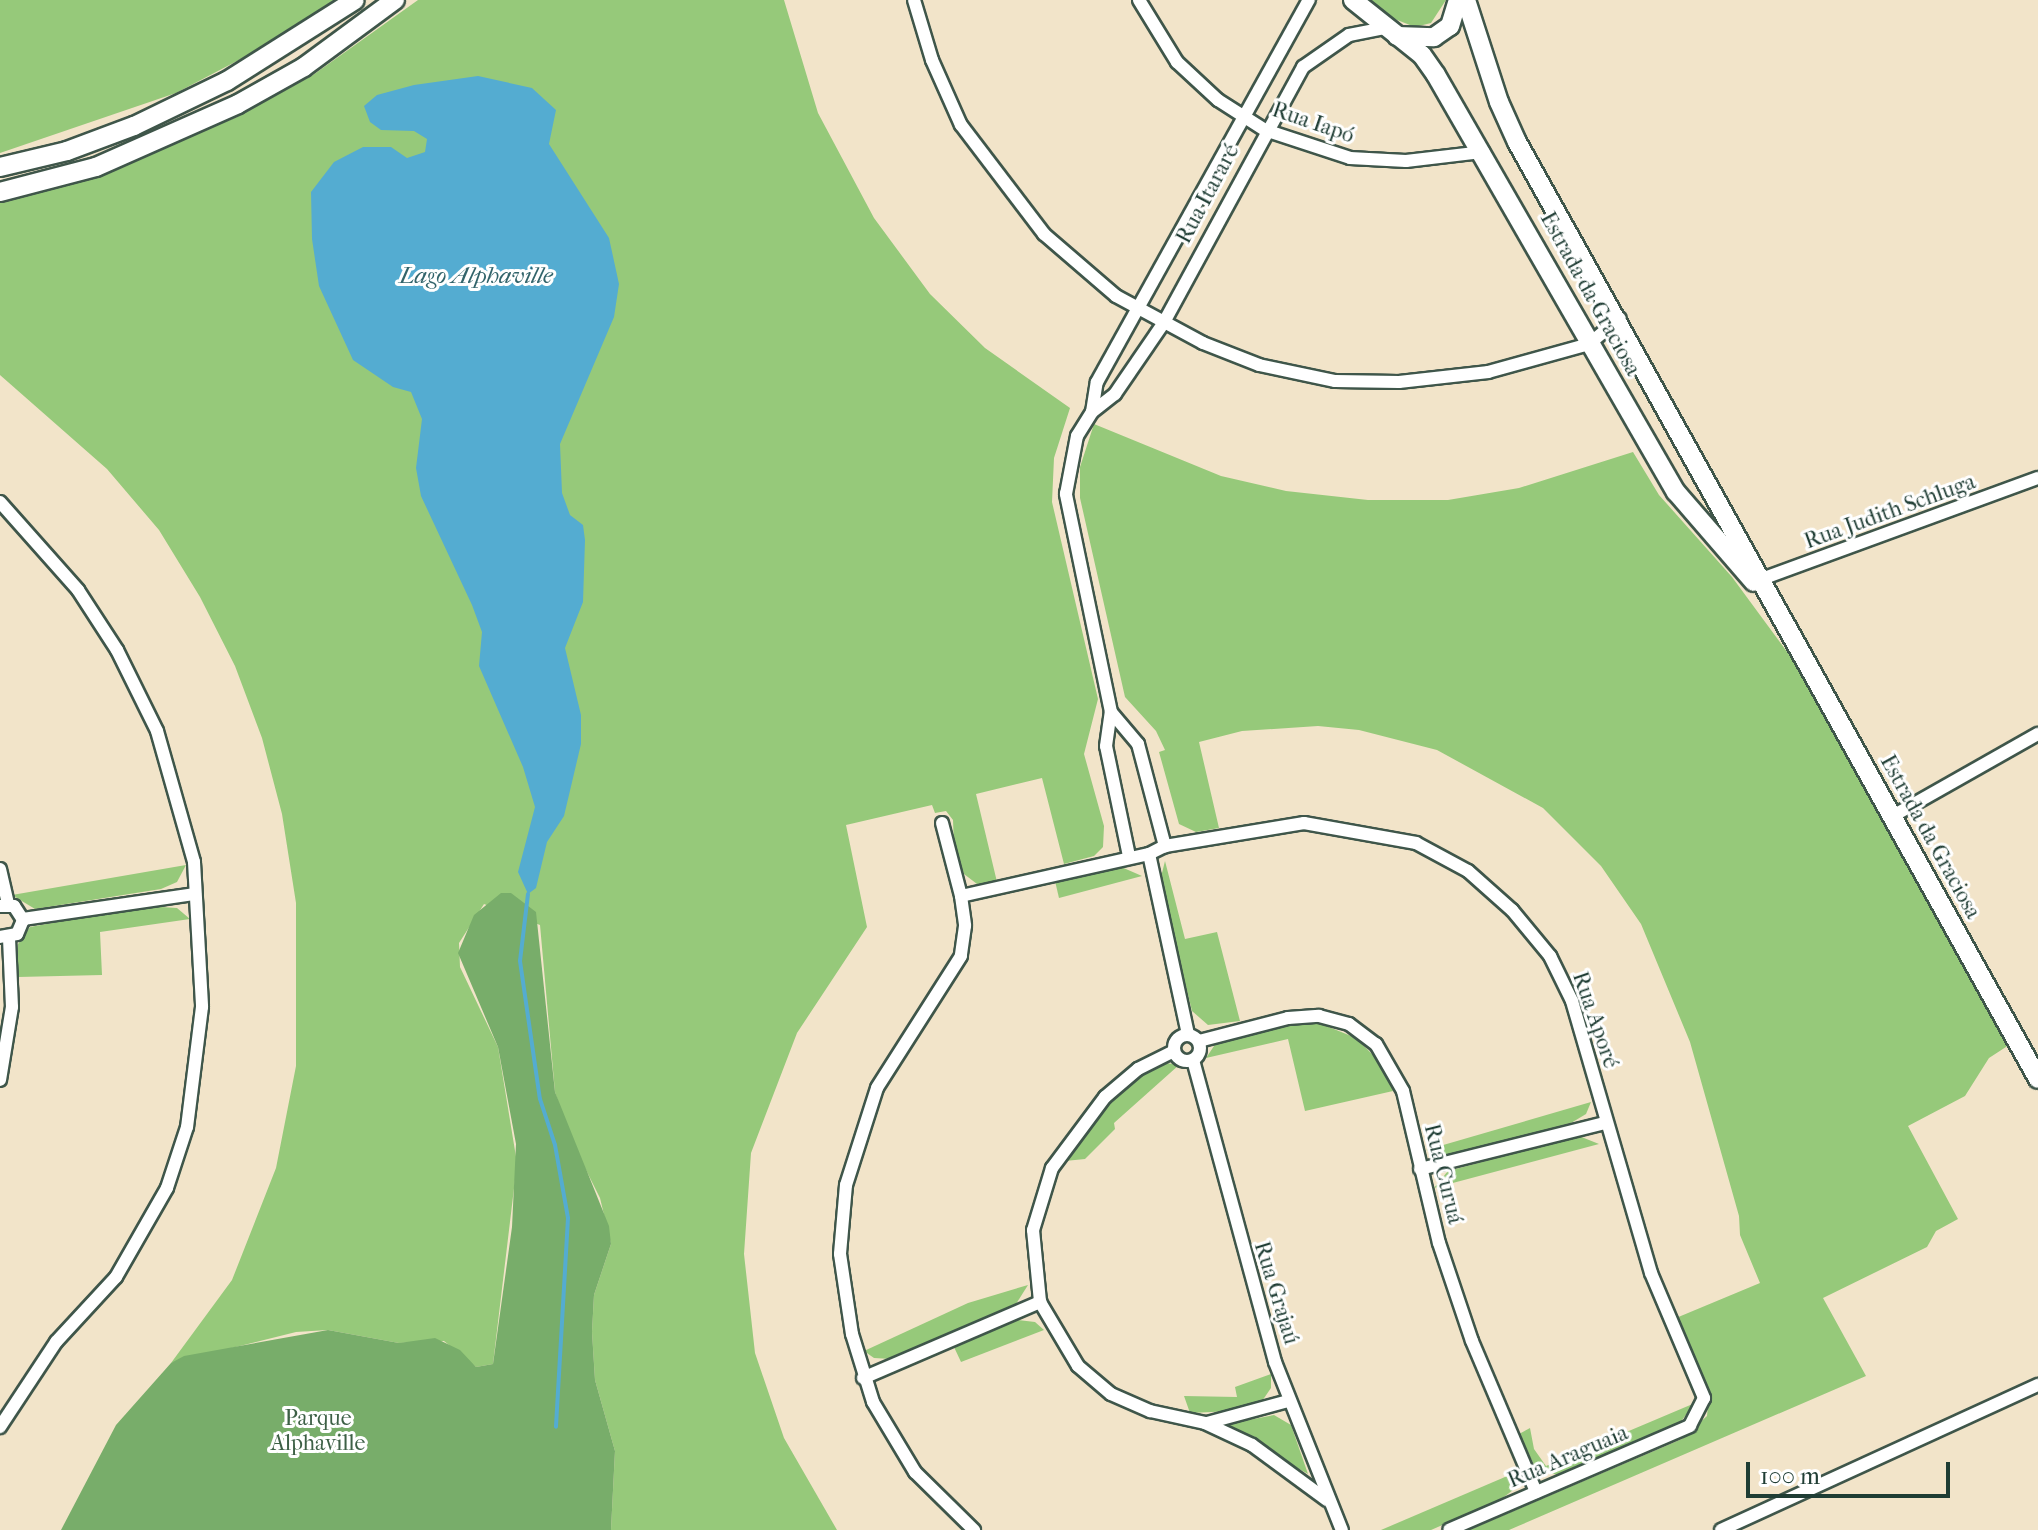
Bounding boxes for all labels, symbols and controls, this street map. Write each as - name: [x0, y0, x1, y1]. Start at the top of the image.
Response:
- street label: Rua Iapó: [1269, 97, 1357, 149]
- street label: Rua Itararé: [1171, 140, 1245, 248]
- street label: Estrada da Graciosa: [1534, 207, 1646, 381]
- water label: Lago Alphaville: [399, 262, 553, 290]
- street label: Rua Judith Schluga: [1801, 469, 1979, 555]
- street label: Estrada da Graciosa: [1874, 750, 1986, 924]
- street label: Rua Aporé: [1566, 968, 1624, 1072]
- street label: Rua Curuá: [1418, 1121, 1468, 1227]
- street label: Rua Grajaú: [1248, 1238, 1304, 1348]
- park label: Parque Alphaville: [271, 1405, 365, 1456]
- street label: Rua Araguaia: [1504, 1420, 1632, 1494]
- scale bar: [1750, 1446, 1954, 1496]
- text: 100 m: [1760, 1462, 1820, 1490]

